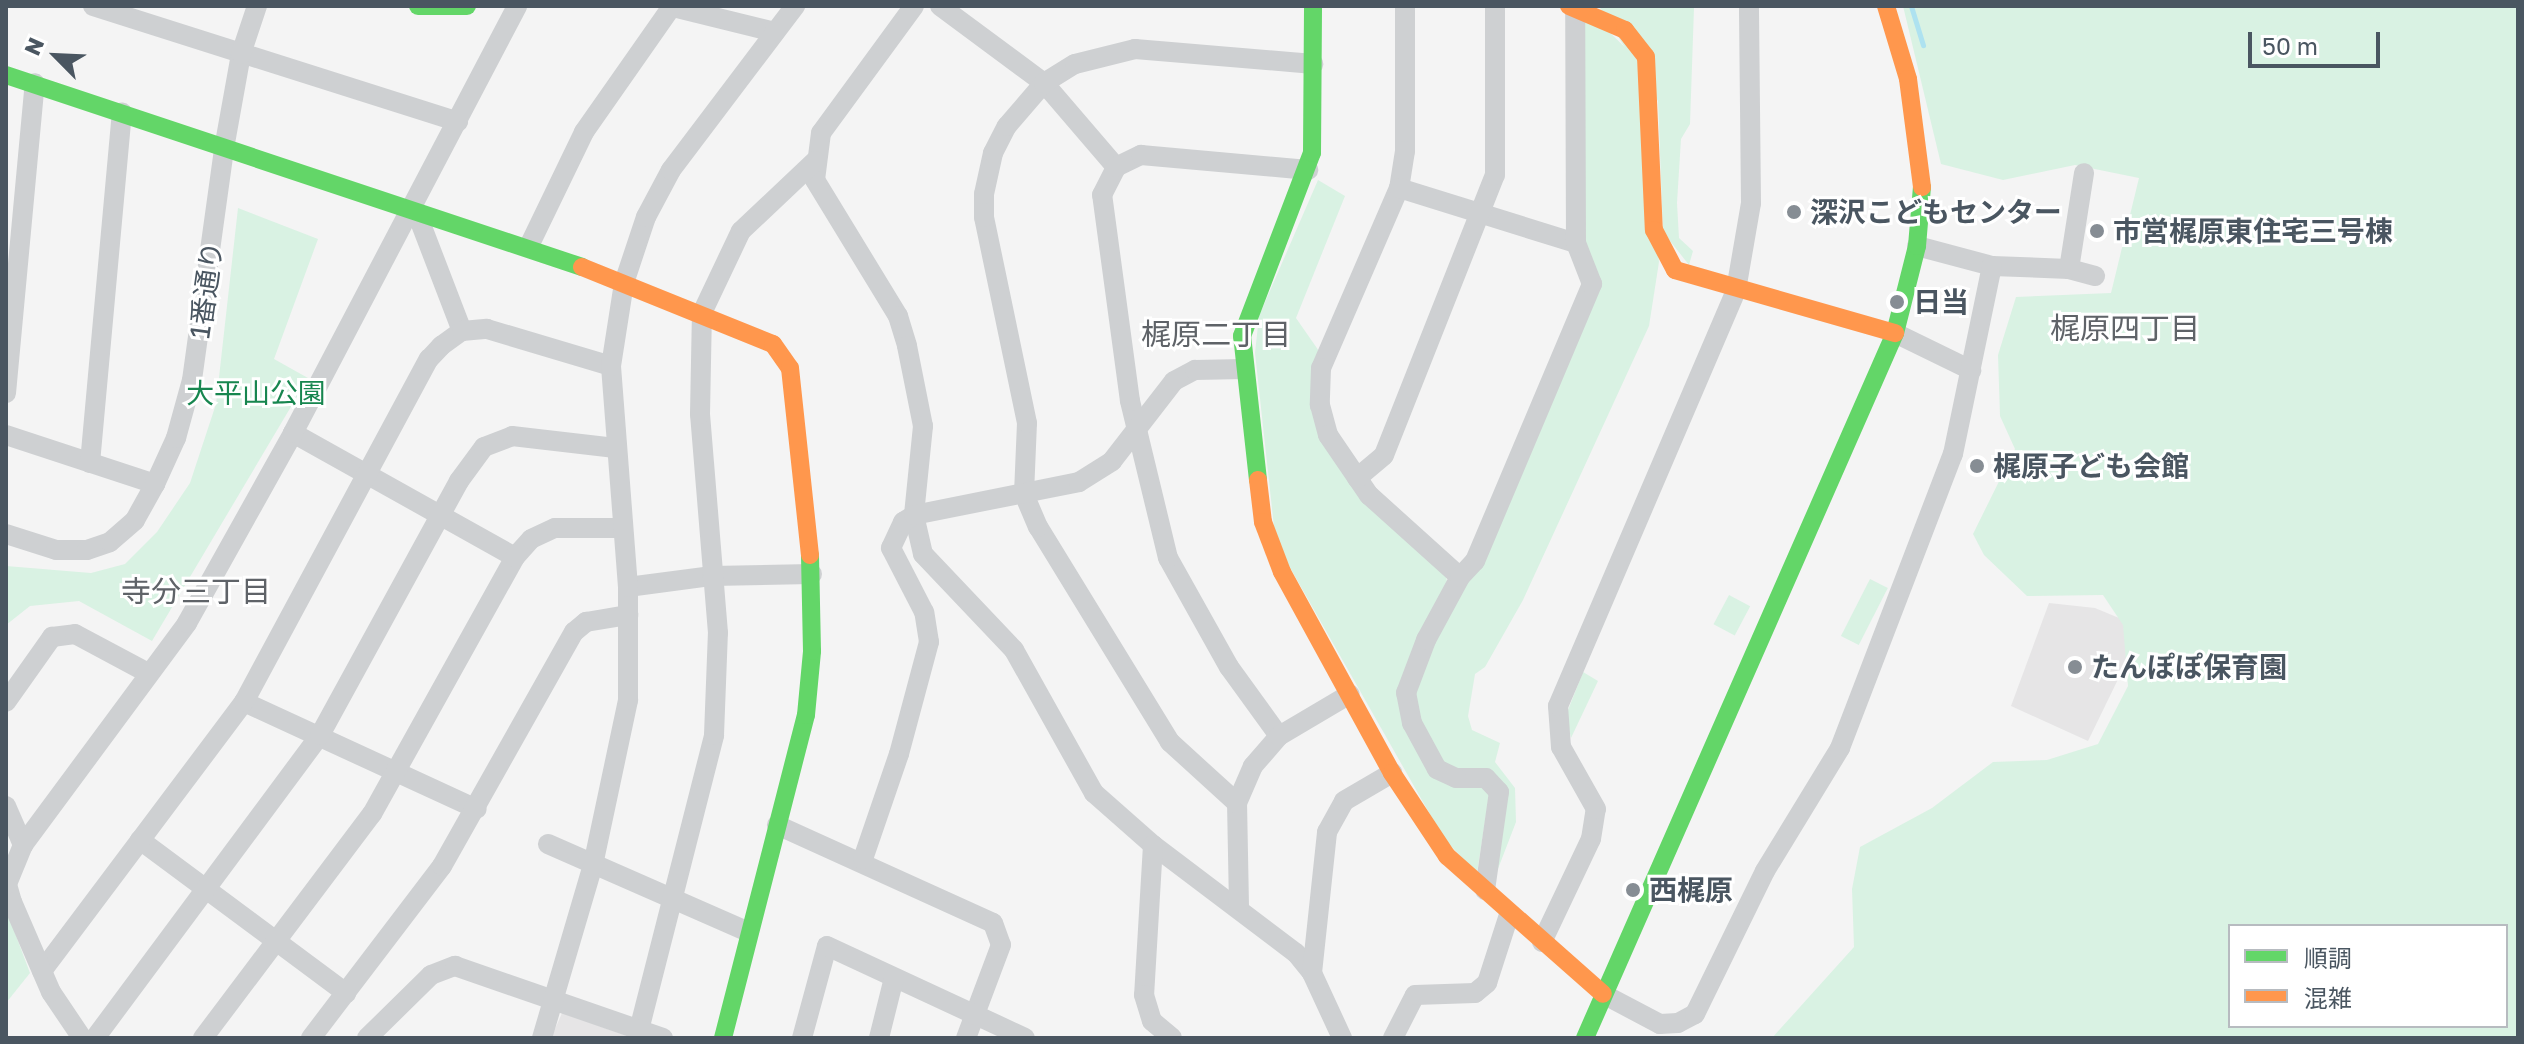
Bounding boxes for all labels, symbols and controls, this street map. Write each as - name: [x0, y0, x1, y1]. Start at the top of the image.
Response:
- north arrow: [16, 16, 96, 96]
- scale bar: [2252, 16, 2384, 66]
- text: 50 m: [2262, 31, 2318, 60]
- text: N: [18, 33, 49, 59]
- place label: 深沢こどもセンター: [1810, 195, 2062, 229]
- marker: 深沢こどもセンター: [1785, 203, 1803, 221]
- place label: 市営梶原東住宅三号棟: [2113, 214, 2393, 248]
- marker: 市営梶原東住宅三号棟: [2088, 222, 2106, 240]
- street label: 1番通り: [183, 239, 229, 341]
- place label: 日当: [1913, 285, 1969, 319]
- marker: 日当: [1888, 293, 1906, 311]
- district label: 梶原四丁目: [2050, 310, 2200, 346]
- district label: 梶原二丁目: [1141, 316, 1291, 352]
- park label: 大平山公園: [186, 376, 326, 410]
- place label: 梶原子ども会館: [1993, 449, 2189, 483]
- marker: 梶原子ども会館: [1968, 457, 1986, 475]
- district label: 寺分三丁目: [121, 573, 271, 609]
- place label: たんぽぽ保育園: [2091, 650, 2287, 684]
- marker: たんぽぽ保育園: [2066, 658, 2084, 676]
- place label: 西梶原: [1649, 873, 1733, 907]
- marker: 西梶原: [1624, 881, 1642, 899]
- legend: [2228, 924, 2508, 1028]
- text: 順調: [2304, 943, 2352, 972]
- text: 混雑: [2304, 983, 2352, 1012]

